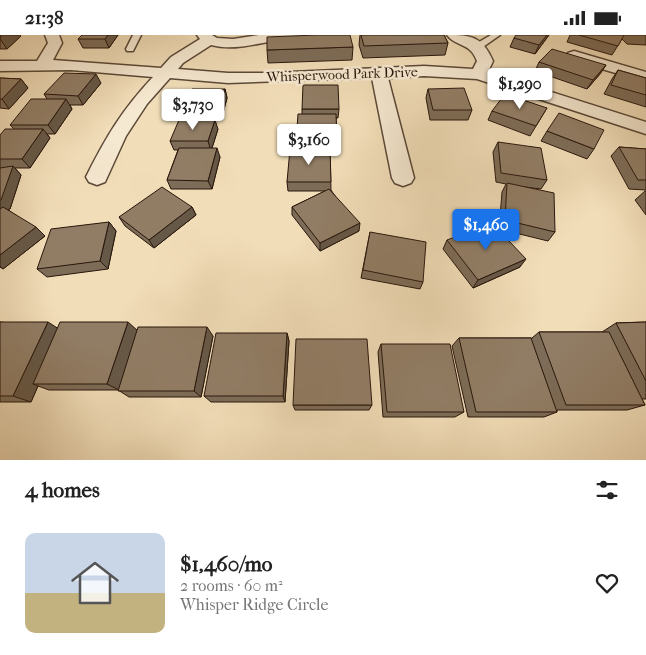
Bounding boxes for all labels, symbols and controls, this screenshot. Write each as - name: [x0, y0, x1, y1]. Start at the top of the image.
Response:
- text: 21:38: [25, 7, 64, 29]
- street label: Whisperwood Park Drive: [265, 63, 418, 86]
- pin: $1,290: [479, 67, 561, 110]
- text: $1,290: [498, 74, 542, 93]
- pin: $3,730: [152, 89, 234, 131]
- text: $3,730: [173, 95, 213, 114]
- pin: $3,160: [268, 123, 350, 166]
- text: $3,160: [288, 130, 330, 149]
- pin: $1,460: [445, 209, 527, 251]
- text: $1,460: [463, 215, 509, 234]
- icon: filters: [593, 476, 621, 504]
- text: 4 homes: [25, 478, 100, 502]
- text: $1,460/mo: [180, 552, 272, 576]
- icon: home: [65, 553, 125, 613]
- icon: heart: [593, 569, 621, 597]
- text: 2 rooms · 60 m²: [180, 576, 283, 595]
- text: Whisper Ridge Circle: [180, 595, 328, 614]

